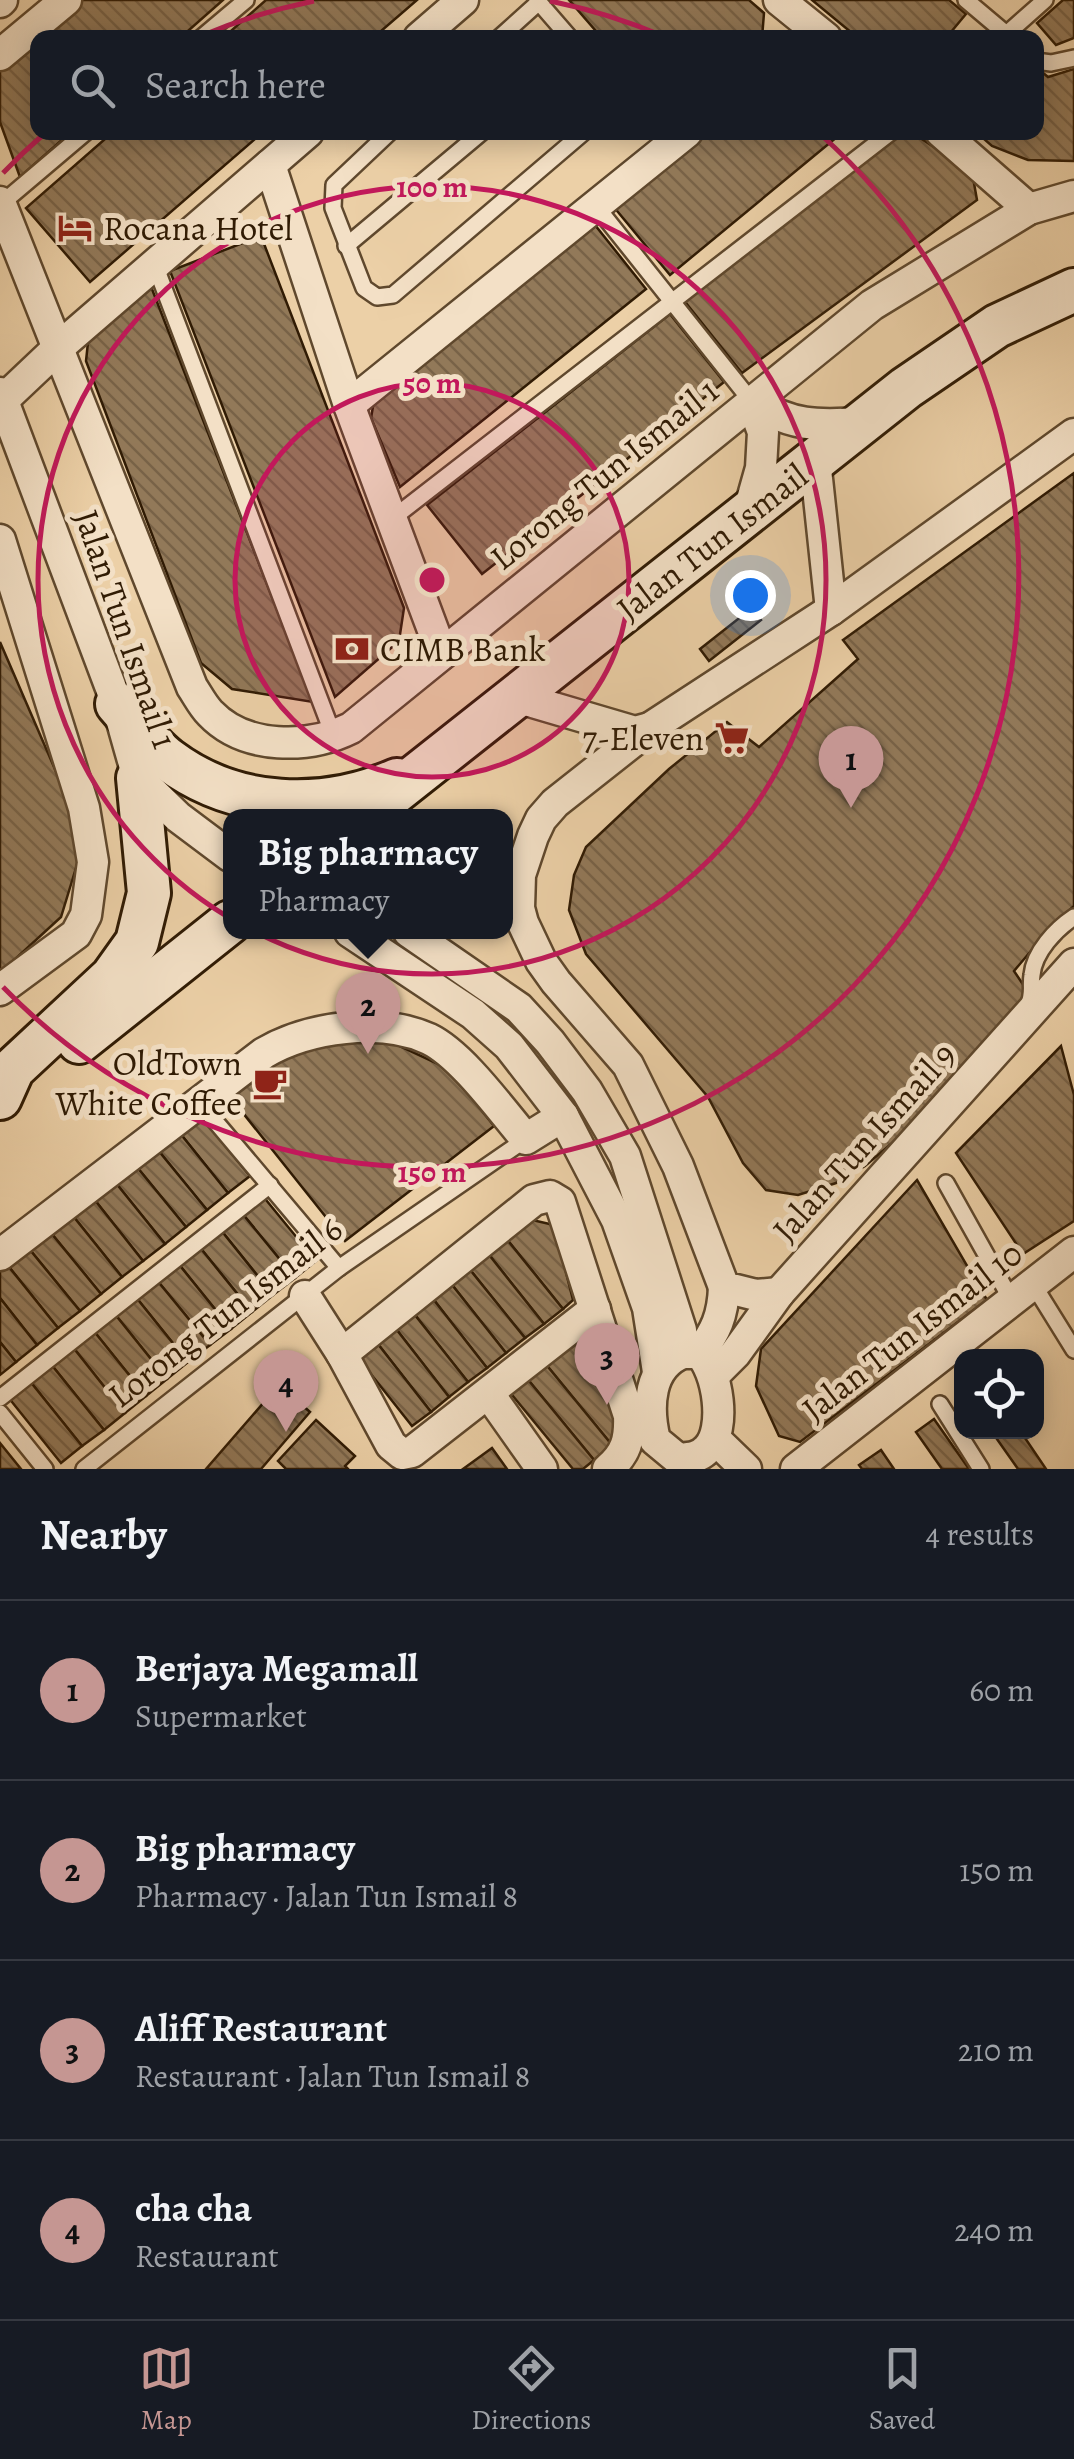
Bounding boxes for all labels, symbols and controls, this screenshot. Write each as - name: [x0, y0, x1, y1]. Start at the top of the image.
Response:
- search box: [30, 30, 1044, 140]
- icon: search: [65, 58, 120, 113]
- text: Search here: [145, 59, 326, 111]
- text: 100 m: [396, 167, 468, 207]
- place label: Rocana Hotel: [103, 204, 293, 252]
- hotel icon: Rocana Hotel: [56, 209, 94, 247]
- text: 50 m: [403, 363, 461, 403]
- street label: Lorong Tun Ismail 1: [480, 367, 728, 581]
- street label: Jalan Tun Ismail: [606, 452, 818, 632]
- street label: Jalan Tun Ismail 1: [63, 503, 189, 755]
- centre of rings: [414, 562, 450, 598]
- your location: [725, 570, 776, 621]
- place label: CIMB Bank: [380, 625, 546, 673]
- bank icon: CIMB Bank: [333, 630, 371, 668]
- place label: 7-Eleven: [582, 714, 704, 762]
- supermarket icon: 7-Eleven: [713, 719, 751, 757]
- pin: 1: [818, 726, 884, 808]
- popup: [223, 809, 513, 939]
- text: Big pharmacy: [258, 826, 478, 878]
- text: Pharmacy: [258, 878, 389, 922]
- pin: 2: [336, 972, 400, 1054]
- street label: Jalan Tun Ismail 9: [761, 1032, 967, 1252]
- place label: OldTown White Coffee: [55, 1039, 242, 1127]
- cafe icon: OldTown White Coffee: [251, 1064, 289, 1102]
- text: 150 m: [398, 1152, 467, 1192]
- street label: Lorong Tun Ismail 6: [98, 1205, 352, 1419]
- street label: Jalan Tun Ismail 10: [792, 1230, 1032, 1432]
- pin: 3: [574, 1322, 640, 1405]
- map controls: [954, 1349, 1044, 1439]
- button: locate: [954, 1349, 1044, 1439]
- pin: 4: [254, 1350, 318, 1432]
- text: Nearby: [40, 1506, 167, 1563]
- text: 4 results: [925, 1512, 1034, 1556]
- text: Berjaya Megamall: [135, 1642, 418, 1694]
- text: 1: [67, 1668, 78, 1712]
- text: 60 m: [969, 1668, 1034, 1712]
- text: Supermarket: [135, 1694, 307, 1738]
- text: Big pharmacy: [135, 1822, 355, 1874]
- text: 2: [65, 1848, 80, 1892]
- text: 150 m: [959, 1848, 1034, 1892]
- text: Pharmacy · Jalan Tun Ismail 8: [135, 1874, 518, 1918]
- text: Aliff Restaurant: [135, 2002, 387, 2054]
- text: 3: [66, 2028, 79, 2072]
- text: 210 m: [958, 2028, 1034, 2072]
- text: Restaurant · Jalan Tun Ismail 8: [135, 2054, 530, 2098]
- text: cha cha: [135, 2182, 252, 2234]
- text: 4: [65, 2208, 80, 2252]
- text: 240 m: [954, 2208, 1034, 2252]
- text: Restaurant: [135, 2234, 279, 2278]
- tab: Map: [139, 2341, 194, 2439]
- tab: Directions: [471, 2341, 591, 2439]
- tab: Saved: [869, 2341, 935, 2439]

